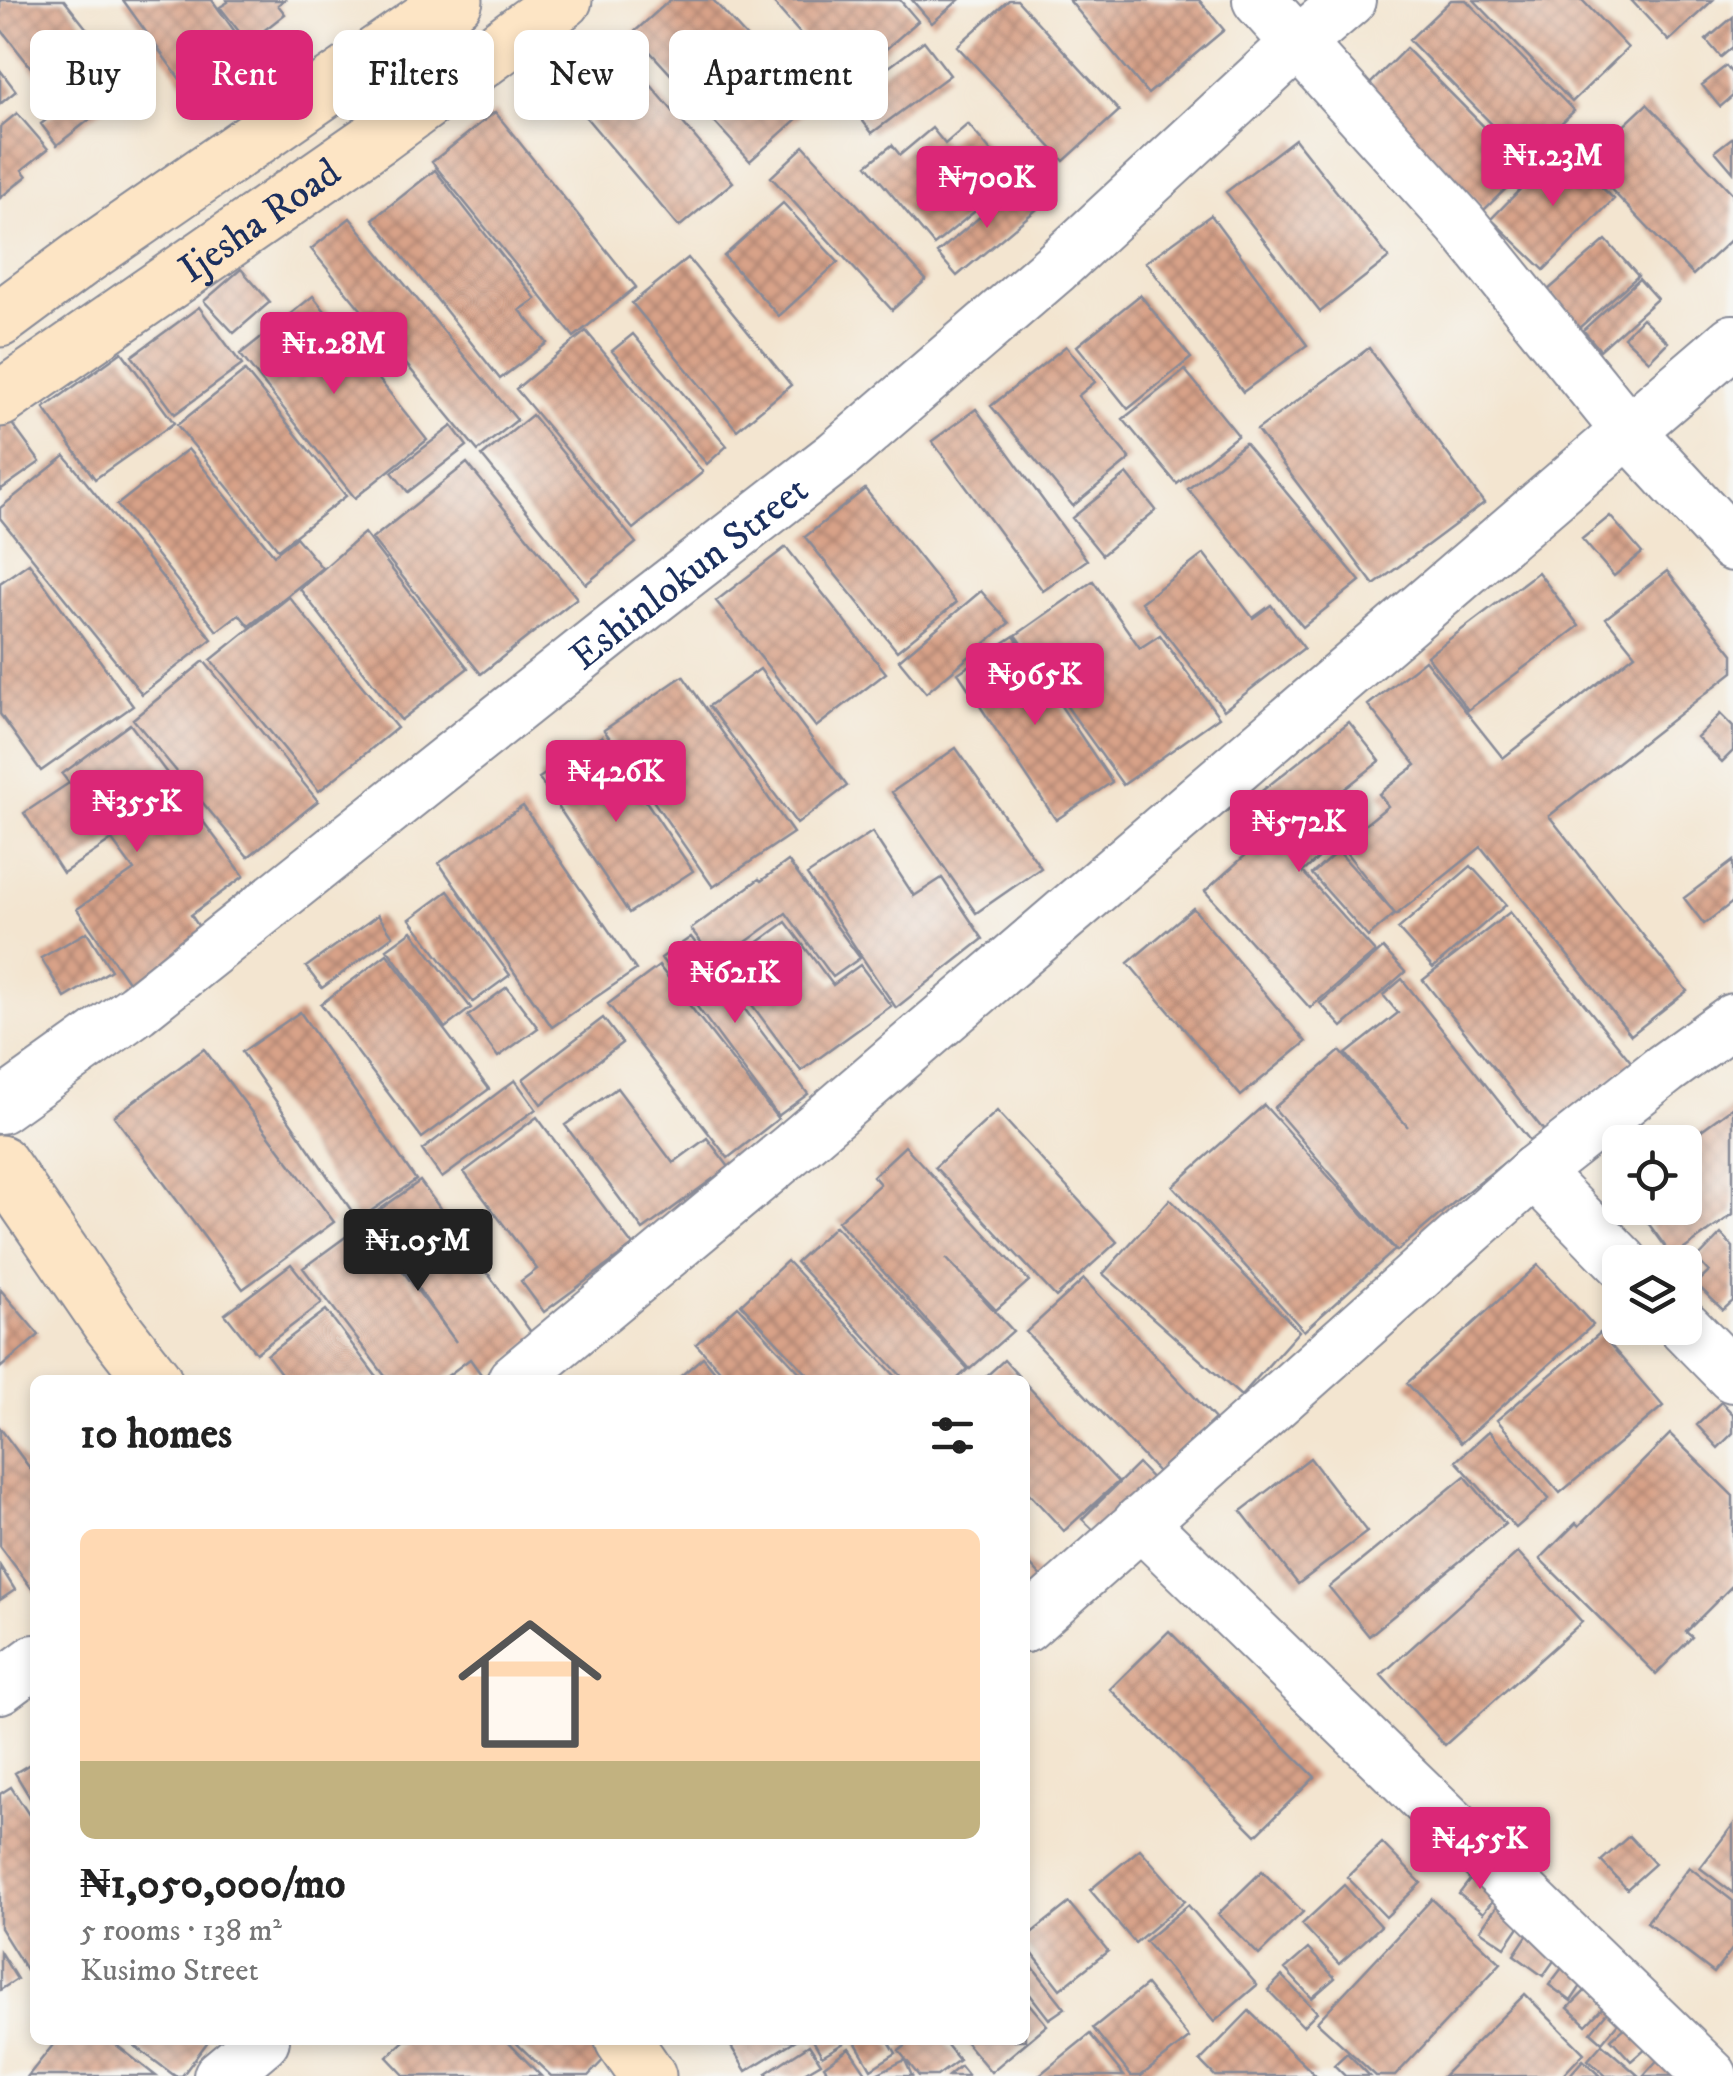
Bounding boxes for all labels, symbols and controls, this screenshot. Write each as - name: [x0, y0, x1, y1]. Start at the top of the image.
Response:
- chip: Buy: [30, 30, 156, 120]
- chip: Rent: [176, 30, 313, 120]
- chip: Filters: [333, 30, 494, 120]
- chip: New: [514, 30, 649, 120]
- chip: Apartment: [669, 30, 888, 120]
- pin: ₦1.23M: [1472, 124, 1634, 209]
- text: ₦1.23M: [1503, 136, 1603, 176]
- pin: ₦700K: [917, 146, 1057, 231]
- street label: Ijesha Road: [170, 148, 351, 295]
- text: ₦700K: [939, 158, 1035, 198]
- pin: ₦1.28M: [253, 312, 415, 397]
- text: ₦1.28M: [282, 324, 386, 364]
- street label: Eshinlokun Street: [561, 466, 819, 682]
- pin: ₦965K: [965, 643, 1105, 728]
- text: ₦965K: [988, 655, 1082, 695]
- pin: ₦426K: [546, 740, 686, 825]
- text: ₦426K: [568, 752, 664, 792]
- pin: ₦355K: [67, 770, 207, 855]
- text: ₦355K: [92, 782, 182, 822]
- pin: ₦572K: [1229, 790, 1369, 875]
- text: ₦572K: [1252, 802, 1346, 842]
- pin: ₦621K: [665, 941, 805, 1026]
- text: ₦621K: [690, 953, 780, 993]
- map controls: [1602, 1125, 1702, 1345]
- button: locate: [1602, 1125, 1702, 1225]
- pin: ₦1.05M: [337, 1209, 499, 1294]
- text: ₦1.05M: [366, 1221, 470, 1261]
- button: layers: [1602, 1245, 1702, 1345]
- icon: filters: [925, 1408, 980, 1463]
- text: 10 homes: [80, 1409, 232, 1461]
- icon: home: [440, 1594, 620, 1774]
- pin: ₦455K: [1410, 1807, 1550, 1892]
- text: ₦455K: [1432, 1819, 1528, 1859]
- text: ₦1,050,000/mo: [80, 1859, 346, 1911]
- text: 5 rooms · 138 m²: [80, 1911, 282, 1951]
- text: Kusimo Street: [80, 1951, 259, 1991]

